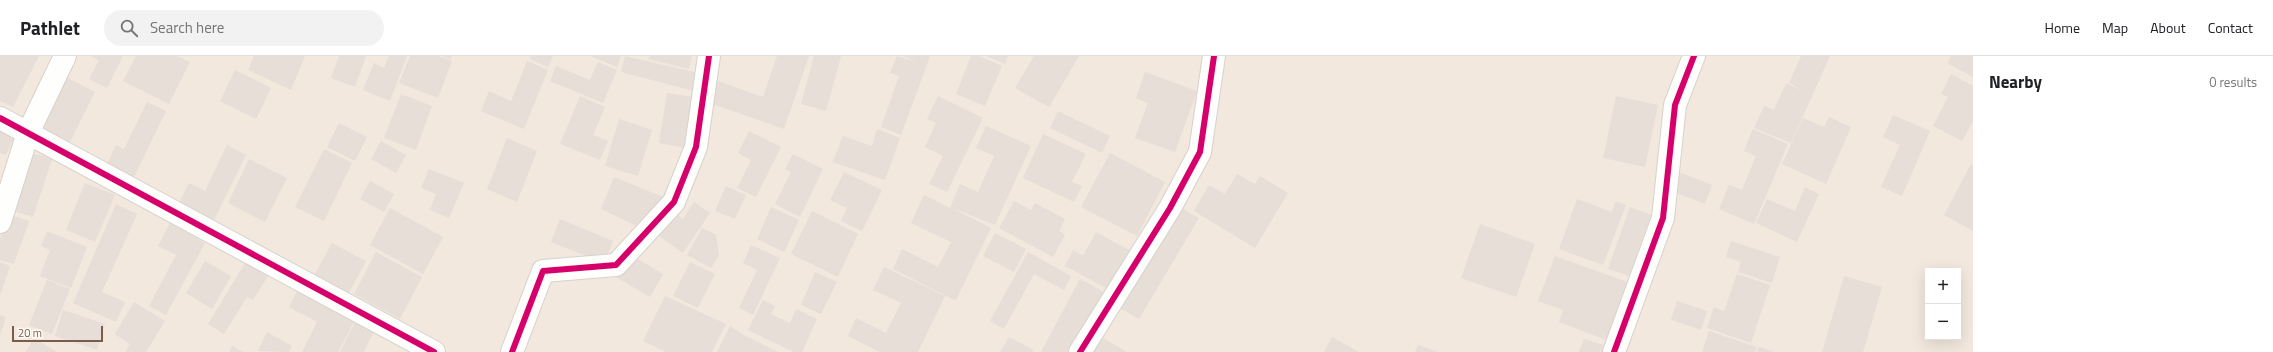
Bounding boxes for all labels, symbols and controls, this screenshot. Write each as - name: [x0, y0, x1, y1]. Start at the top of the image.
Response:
- search box: [104, 10, 384, 46]
- text: Pathlet: [20, 13, 80, 42]
- text: Search here: [150, 16, 224, 39]
- icon: search: [118, 17, 140, 39]
- text: Home: [2045, 17, 2080, 38]
- text: Map: [2102, 17, 2128, 38]
- text: About: [2150, 17, 2186, 38]
- text: Contact: [2208, 17, 2253, 38]
- text: Nearby: [1989, 69, 2042, 95]
- text: 0 results: [2209, 72, 2257, 92]
- map controls: [1925, 268, 1961, 340]
- button: +: [1925, 268, 1961, 304]
- button: −: [1925, 304, 1961, 340]
- scale bar: [12, 324, 103, 343]
- text: 20 m: [18, 325, 42, 341]

